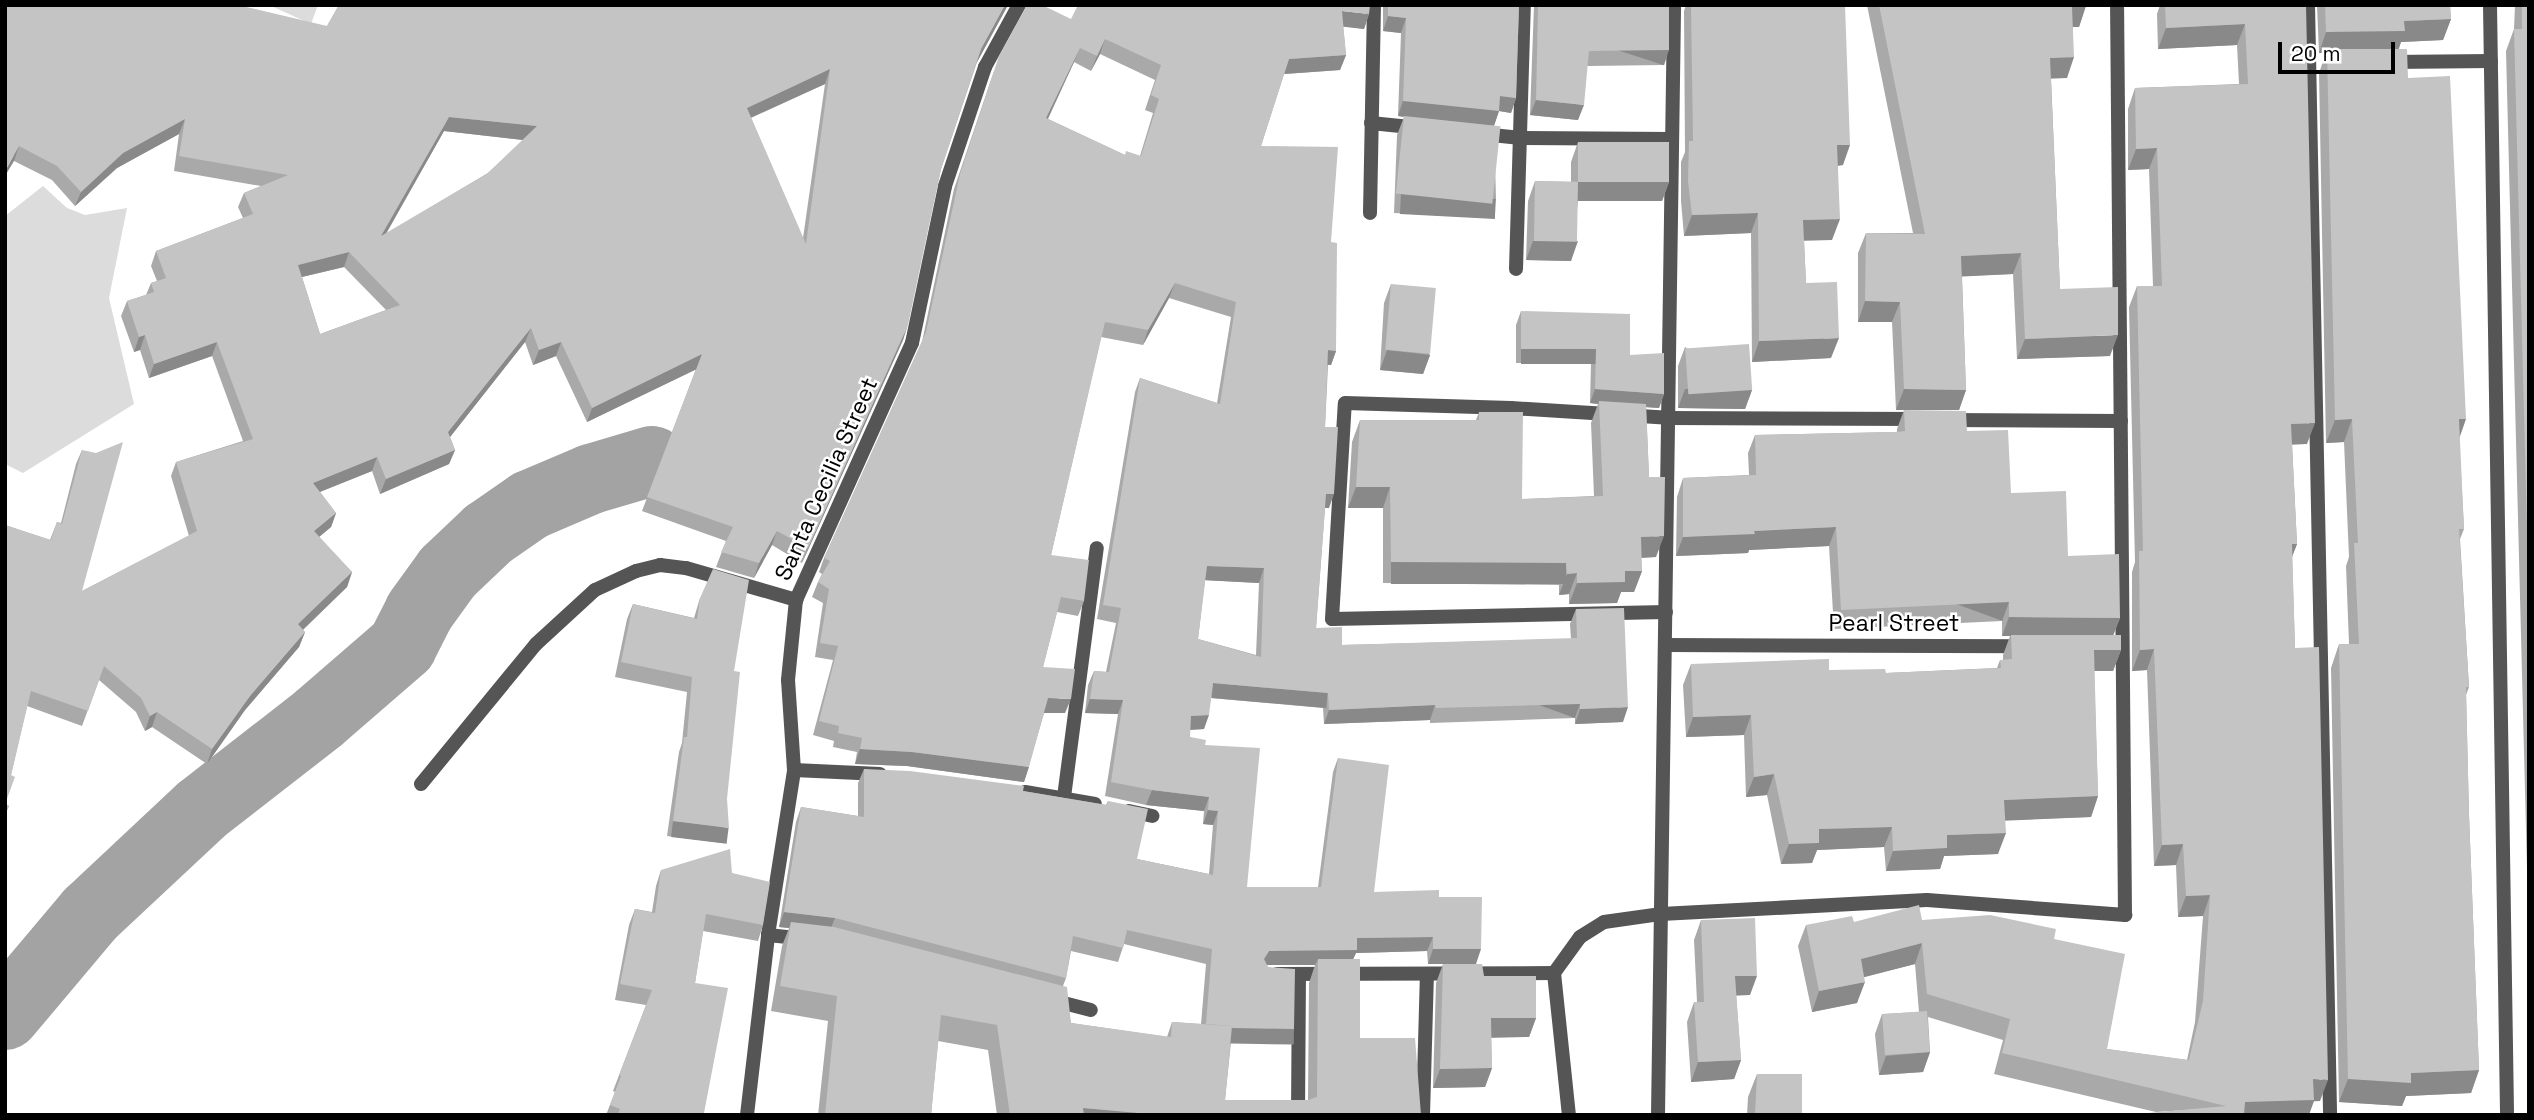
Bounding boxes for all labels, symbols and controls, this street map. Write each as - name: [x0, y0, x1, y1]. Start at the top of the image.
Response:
- scale bar: [2282, 28, 2399, 72]
- text: 20 m: [2291, 40, 2341, 67]
- street label: Santa Cecilia Street: [769, 373, 883, 585]
- street label: Pearl Street: [1829, 609, 1959, 637]

